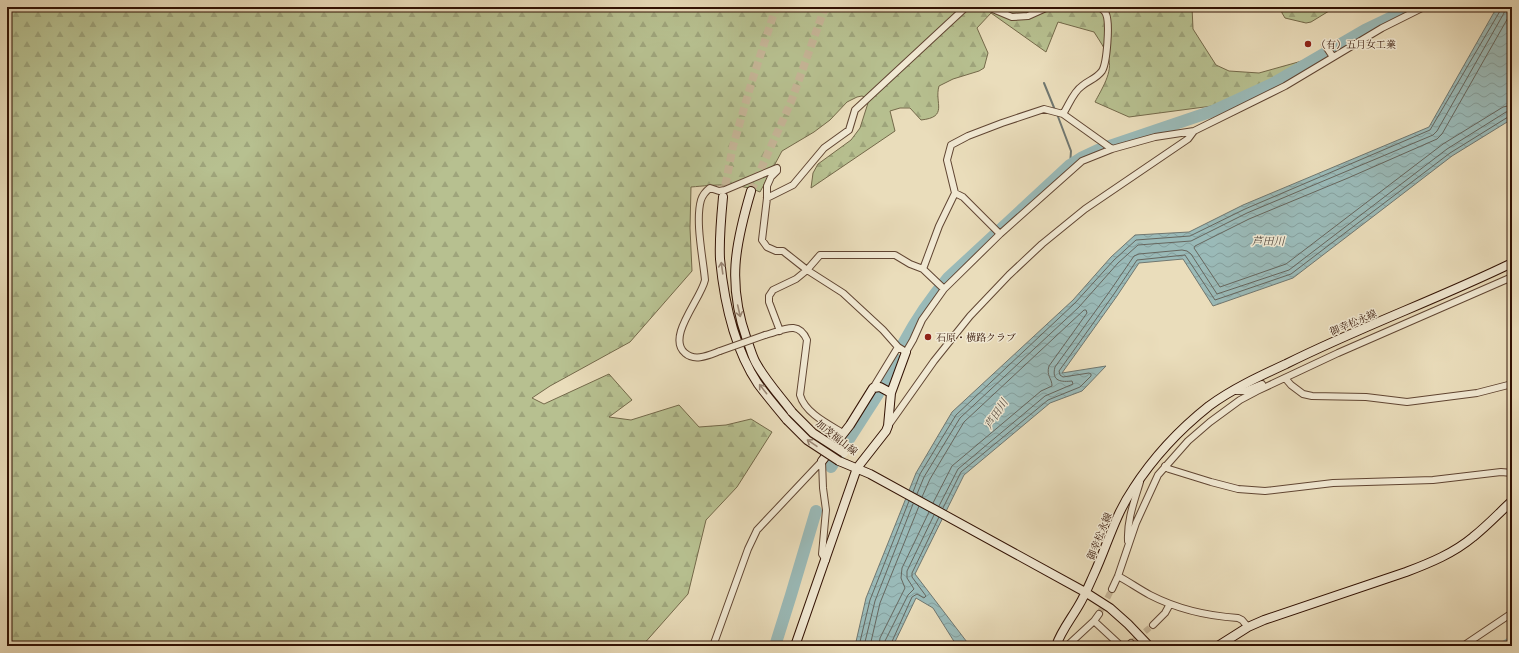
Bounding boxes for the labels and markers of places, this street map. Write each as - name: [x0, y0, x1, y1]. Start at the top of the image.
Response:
- place label: （有）五月女工業: [1316, 38, 1396, 51]
- marker: （有）五月女工業: [1303, 39, 1313, 49]
- place label: 石原・横路クラブ: [936, 331, 1016, 344]
- marker: 石原・横路クラブ: [923, 332, 933, 342]

